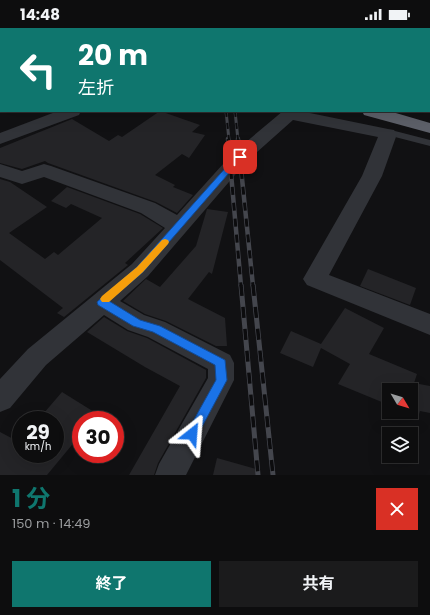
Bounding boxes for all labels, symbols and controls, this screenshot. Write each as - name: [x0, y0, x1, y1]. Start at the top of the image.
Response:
- text: 14:48: [20, 4, 60, 25]
- text: 20 m: [78, 36, 148, 75]
- icon: left: [12, 44, 64, 96]
- text: 左折: [78, 75, 114, 100]
- pin: [223, 140, 257, 174]
- icon: arrive: [229, 146, 251, 168]
- north arrow: [382, 383, 418, 419]
- map controls: [382, 383, 418, 463]
- speed limit sign: 30: [72, 411, 124, 463]
- position arrow: [171, 413, 213, 455]
- text: 29: [26, 418, 50, 446]
- button: layers: [382, 427, 418, 463]
- text: km/h: [25, 439, 51, 454]
- text: 1 分: [12, 482, 50, 515]
- button: close: [376, 488, 418, 530]
- text: 150 m · 14:49: [12, 514, 91, 533]
- button: 終了: [12, 561, 211, 607]
- button: 共有: [219, 561, 418, 607]

